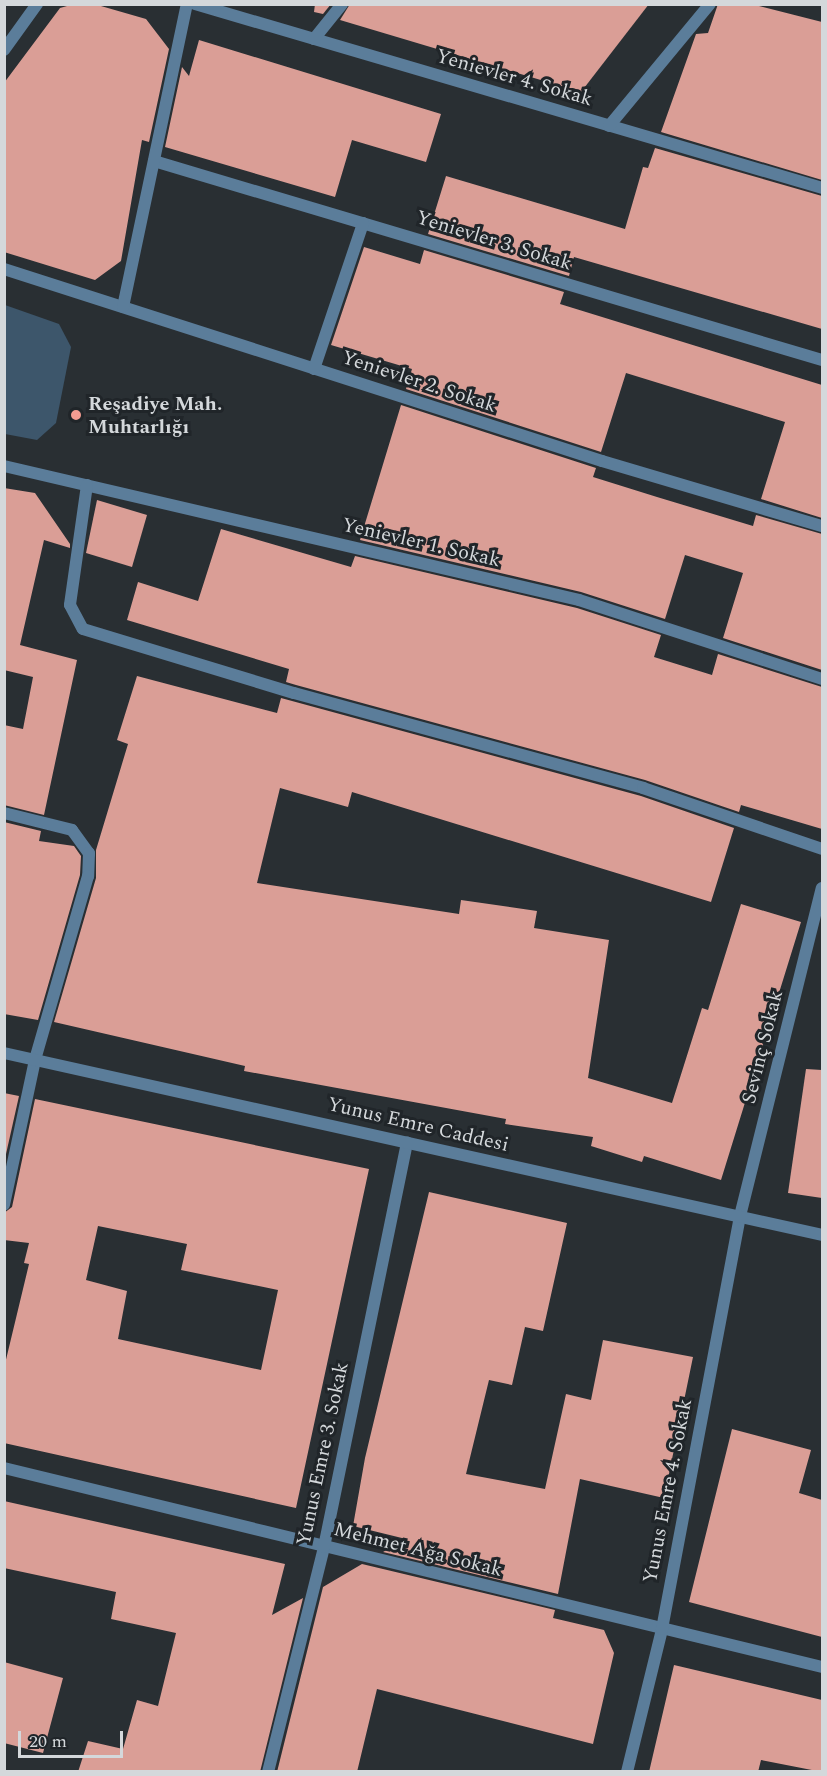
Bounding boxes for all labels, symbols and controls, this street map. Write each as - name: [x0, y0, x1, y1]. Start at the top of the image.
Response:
- street label: Yenievler 4. Sokak: [433, 44, 595, 112]
- street label: Yenievler 3. Sokak: [413, 206, 575, 276]
- street label: Yenievler 2. Sokak: [338, 346, 500, 418]
- place label: Reşadiye Mah. Muhtarlığı: [88, 392, 222, 439]
- marker: Reşadiye Mah. Muhtarlığı: [69, 408, 83, 422]
- street label: Yenievler 1. Sokak: [340, 513, 502, 573]
- street label: Sevinç Sokak: [737, 988, 789, 1106]
- street label: Yunus Emre Caddesi: [325, 1092, 511, 1158]
- street label: Yunus Emre 3. Sokak: [292, 1360, 354, 1548]
- street label: Yunus Emre 4. Sokak: [638, 1397, 698, 1585]
- street label: Mehmet Ağa Sokak: [331, 1517, 505, 1583]
- scale bar: [21, 1719, 126, 1757]
- text: 20 m: [29, 1728, 67, 1755]

